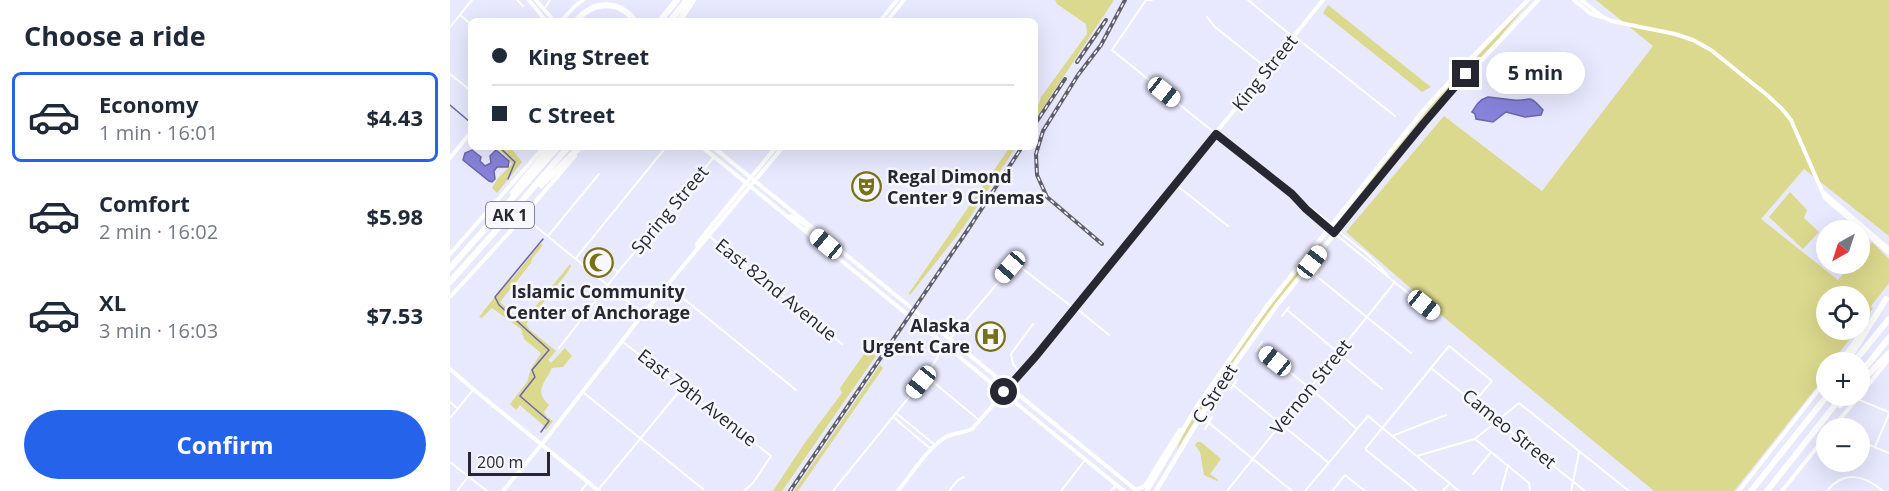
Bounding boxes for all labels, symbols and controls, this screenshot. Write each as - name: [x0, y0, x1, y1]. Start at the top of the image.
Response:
- text: Choose a ride: [24, 17, 206, 54]
- street label: King Street: [1226, 29, 1302, 115]
- text: King Street: [528, 41, 649, 71]
- callout: 5 min: [1487, 53, 1586, 95]
- text: 5 min: [1508, 59, 1563, 86]
- route end: [1452, 60, 1479, 87]
- car: [1144, 74, 1184, 110]
- text: Economy: [99, 89, 198, 119]
- icon: car: [27, 90, 81, 144]
- text: C Street: [528, 99, 615, 129]
- text: $4.43: [366, 102, 423, 132]
- text: 1 min · 16:01: [99, 119, 218, 146]
- street label: Spring Street: [625, 160, 713, 259]
- place label: Regal Dimond Center 9 Cinemas: [887, 164, 1044, 209]
- theatre icon: Regal Dimond Center 9 Cinemas: [850, 171, 882, 203]
- text: Comfort: [99, 188, 190, 218]
- icon: car: [27, 189, 81, 243]
- text: $5.98: [366, 201, 423, 231]
- road number: AK 1: [486, 202, 534, 228]
- text: 2 min · 16:02: [99, 218, 218, 245]
- north arrow: [1816, 220, 1870, 274]
- map controls: [1816, 220, 1870, 472]
- car: [806, 226, 846, 262]
- street label: East 82nd Avenue: [711, 233, 842, 346]
- car: [1294, 242, 1330, 282]
- mosque icon: Islamic Community Center of Anchorage: [582, 247, 614, 279]
- car: [991, 248, 1029, 286]
- place label: Islamic Community Center of Anchorage: [506, 279, 690, 324]
- button: locate: [1816, 286, 1870, 340]
- text: XL: [99, 287, 126, 317]
- car: [1404, 287, 1444, 323]
- icon: car: [27, 288, 81, 342]
- text: $7.53: [366, 300, 423, 330]
- place label: Alaska Urgent Care: [862, 313, 970, 358]
- text: 3 min · 16:03: [99, 317, 218, 344]
- hospital icon: Alaska Urgent Care: [975, 320, 1007, 352]
- street label: Vernon Street: [1264, 334, 1356, 439]
- street label: East 79th Avenue: [633, 343, 762, 451]
- car: [1255, 343, 1295, 379]
- button: +: [1816, 352, 1870, 406]
- street label: C Street: [1186, 359, 1242, 428]
- car: [903, 362, 939, 402]
- route start: [990, 378, 1017, 405]
- street label: Cameo Street: [1458, 383, 1561, 473]
- button: Confirm: [24, 410, 426, 479]
- button: −: [1816, 418, 1870, 472]
- scale bar: [468, 449, 550, 476]
- text: 200 m: [477, 451, 523, 473]

